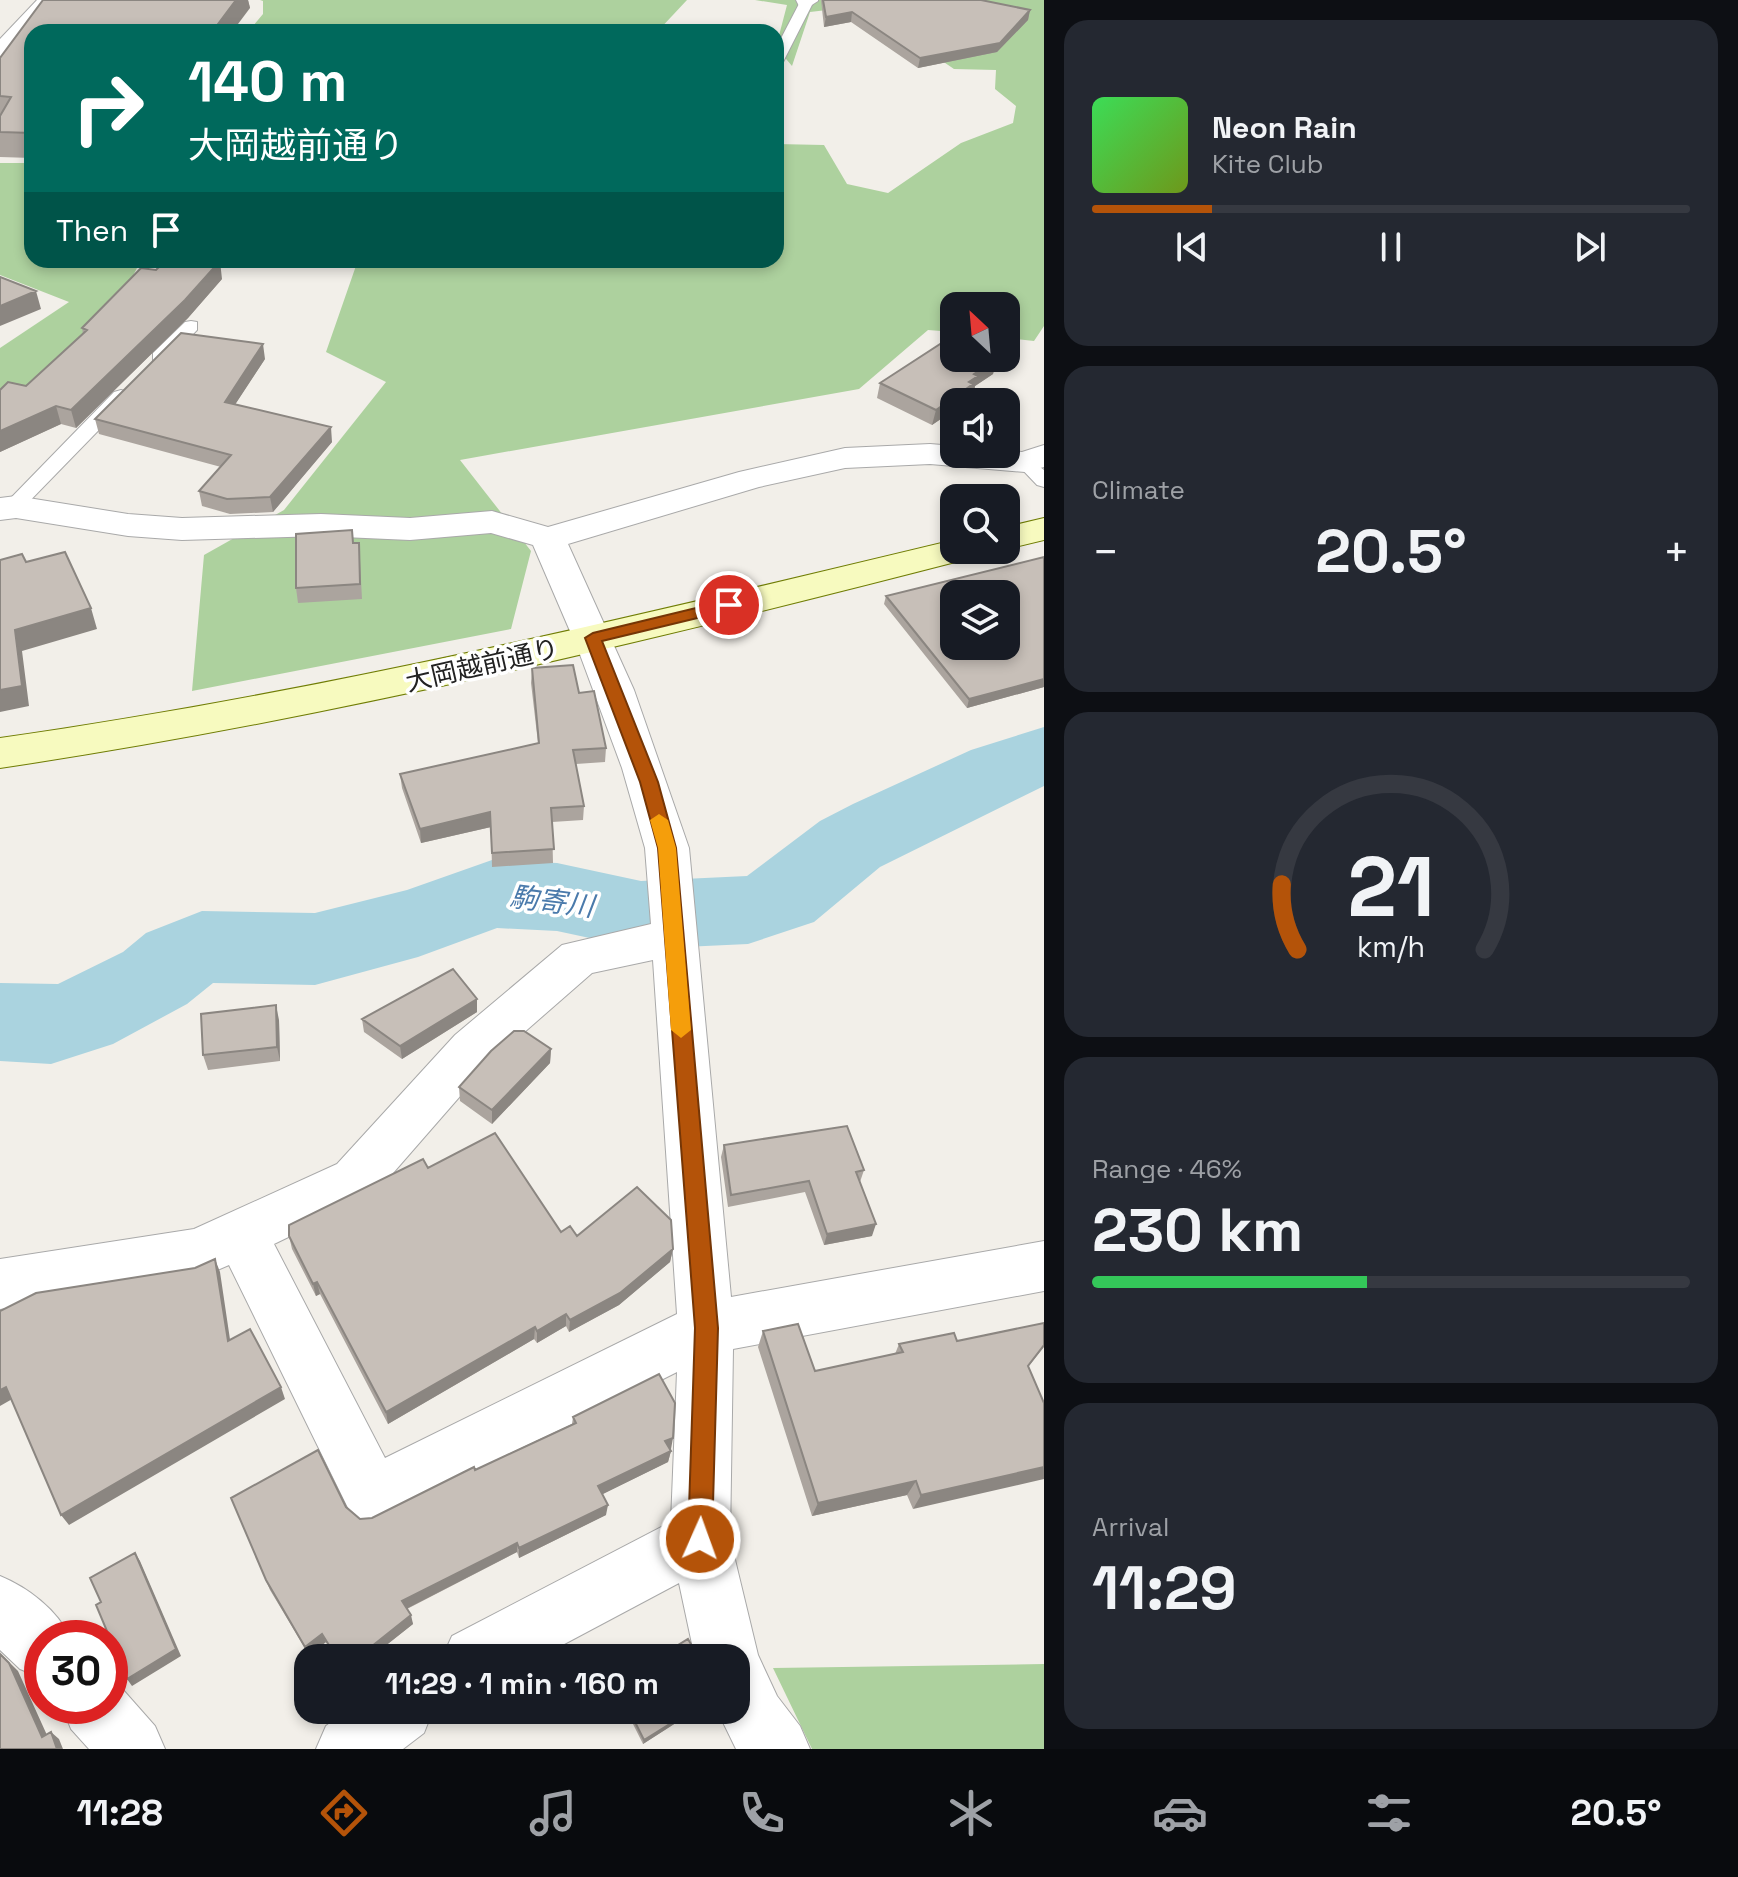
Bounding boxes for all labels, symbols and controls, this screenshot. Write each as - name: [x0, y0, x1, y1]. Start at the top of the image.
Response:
- text: 140 m: [188, 46, 347, 117]
- icon: right: [56, 56, 160, 160]
- text: Neon Rain: [1212, 108, 1357, 147]
- text: 大岡越前通り: [188, 123, 404, 169]
- text: Kite Club: [1212, 147, 1324, 181]
- icon: arrive: [144, 208, 188, 252]
- text: Then: [56, 211, 128, 250]
- icon: previous: [1170, 225, 1214, 269]
- icon: pause: [1369, 225, 1413, 269]
- icon: next: [1568, 225, 1612, 269]
- north arrow: [940, 292, 1020, 372]
- map controls: [940, 292, 1020, 660]
- button: sound: [940, 388, 1020, 468]
- text: Climate: [1092, 473, 1185, 507]
- button: search: [940, 484, 1020, 564]
- text: 20.5°: [1315, 513, 1467, 590]
- text: −: [1092, 524, 1119, 580]
- text: +: [1663, 524, 1690, 580]
- pin: [695, 571, 763, 639]
- button: layers: [940, 580, 1020, 660]
- icon: arrive: [707, 583, 751, 627]
- street label: 大岡越前通り: [402, 631, 562, 699]
- text: 21: [1347, 834, 1435, 940]
- water label: 駒寄川: [508, 878, 599, 924]
- text: km/h: [1357, 930, 1425, 966]
- text: Range · 46%: [1092, 1152, 1242, 1186]
- text: 230 km: [1092, 1192, 1303, 1269]
- position arrow: [658, 1497, 742, 1581]
- text: Arrival: [1092, 1510, 1169, 1544]
- text: 11:29: [1092, 1550, 1237, 1627]
- speed limit sign: 30: [24, 1620, 128, 1724]
- text: 11:29 · 1 min · 160 m: [385, 1664, 659, 1703]
- icon: directions: [316, 1785, 372, 1841]
- icon: music: [525, 1785, 581, 1841]
- icon: phone: [734, 1785, 790, 1841]
- icon: climate: [943, 1785, 999, 1841]
- icon: car: [1152, 1785, 1208, 1841]
- icon: filters: [1361, 1785, 1417, 1841]
- text: 11:28: [77, 1790, 163, 1836]
- text: 20.5°: [1571, 1790, 1661, 1836]

